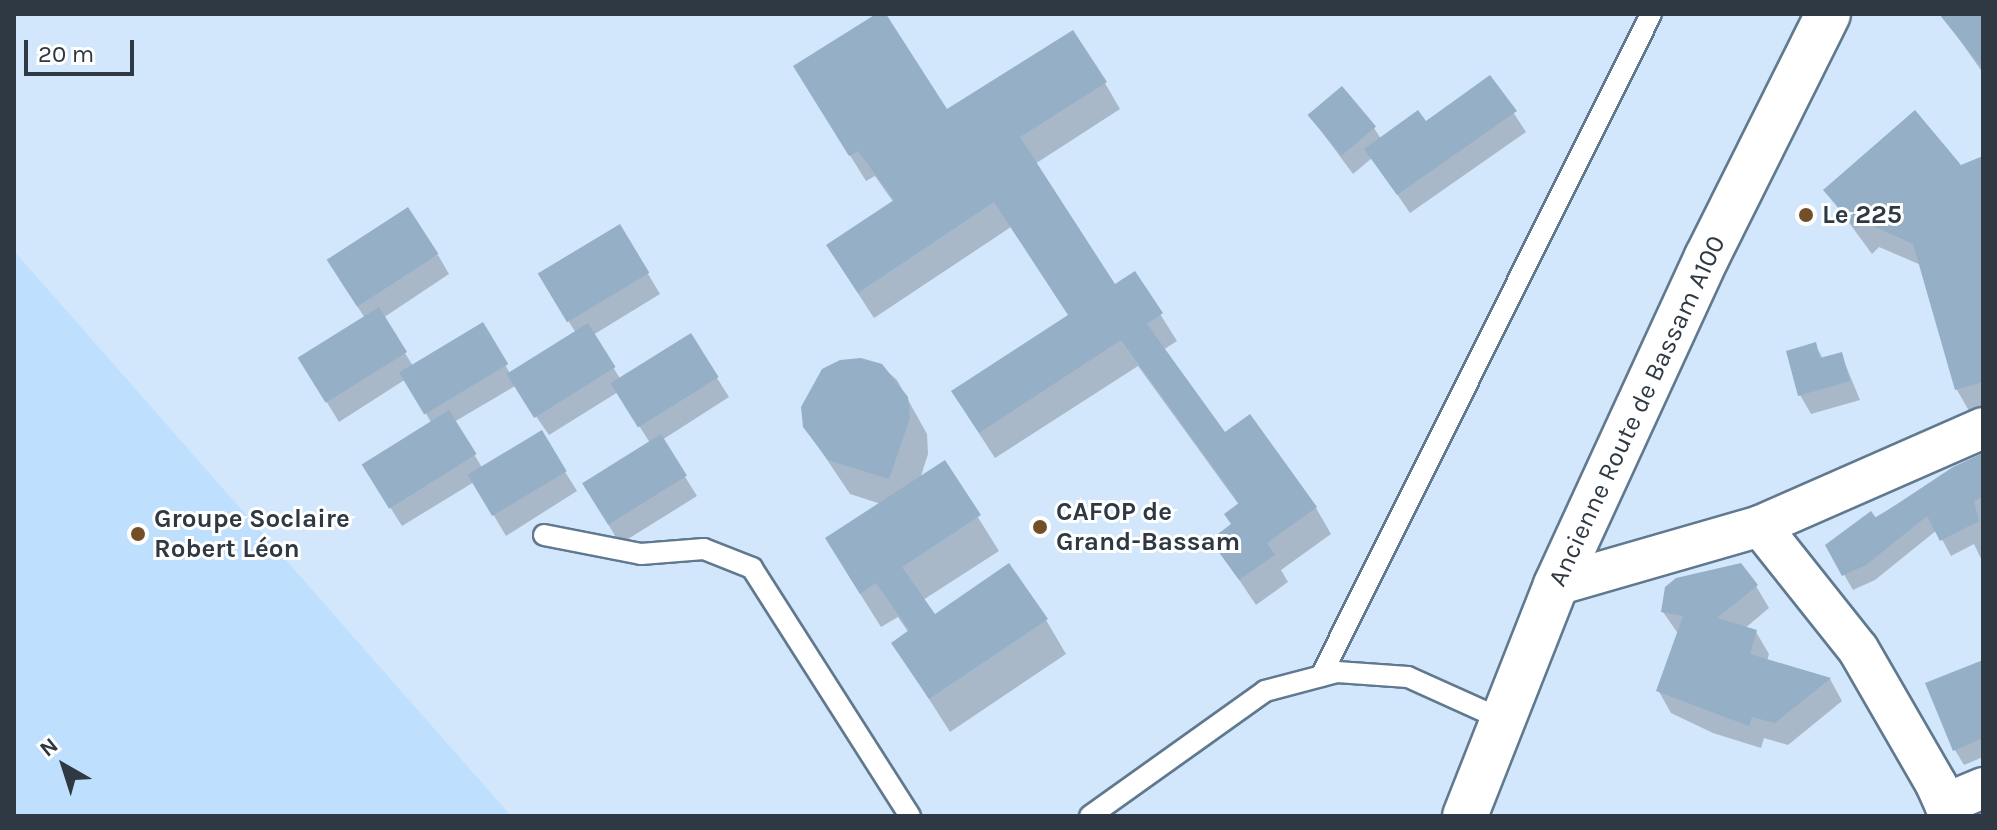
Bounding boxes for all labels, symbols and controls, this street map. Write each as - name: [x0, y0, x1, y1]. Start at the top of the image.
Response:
- scale bar: [28, 24, 138, 74]
- text: 20 m: [38, 40, 94, 68]
- place label: Le 225: [1822, 199, 1902, 231]
- marker: Le 225: [1797, 206, 1815, 224]
- street label: Ancienne Route de Bassam A100: [1542, 231, 1732, 591]
- place label: CAFOP de Grand-Bassam: [1056, 496, 1240, 558]
- place label: Groupe Soclaire Robert Léon: [154, 503, 350, 564]
- marker: CAFOP de Grand-Bassam: [1031, 518, 1049, 536]
- marker: Groupe Soclaire Robert Léon: [129, 525, 147, 543]
- north arrow: [24, 726, 104, 806]
- text: N: [35, 732, 63, 762]

